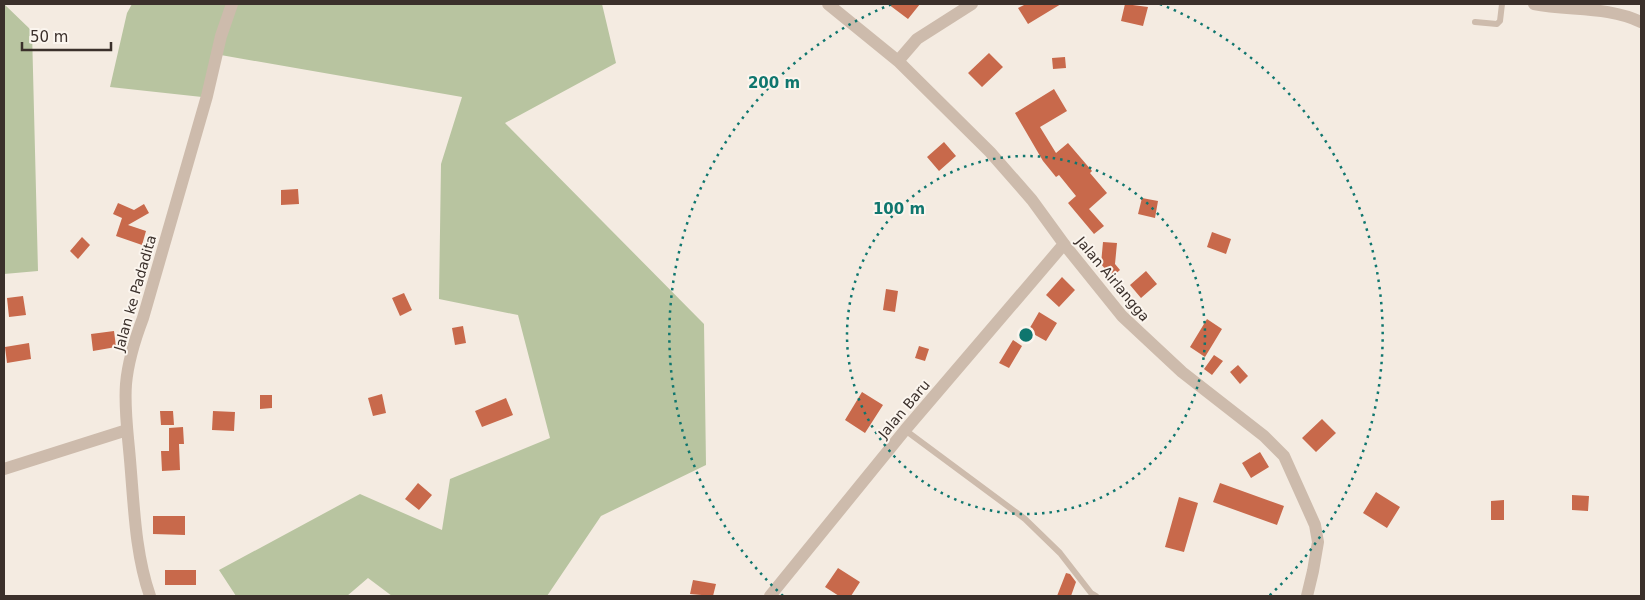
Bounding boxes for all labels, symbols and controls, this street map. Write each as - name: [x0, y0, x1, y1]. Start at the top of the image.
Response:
- scale bar: [22, 20, 111, 52]
- text: 50 m: [30, 28, 68, 46]
- text: 200 m: [748, 74, 800, 92]
- text: 100 m: [873, 200, 925, 218]
- street label: Jalan ke Padadita: [111, 233, 159, 354]
- street label: Jalan Airlangga: [1072, 233, 1153, 325]
- centre of rings: [1017, 326, 1035, 344]
- street label: Jalan Baru: [874, 377, 933, 442]

